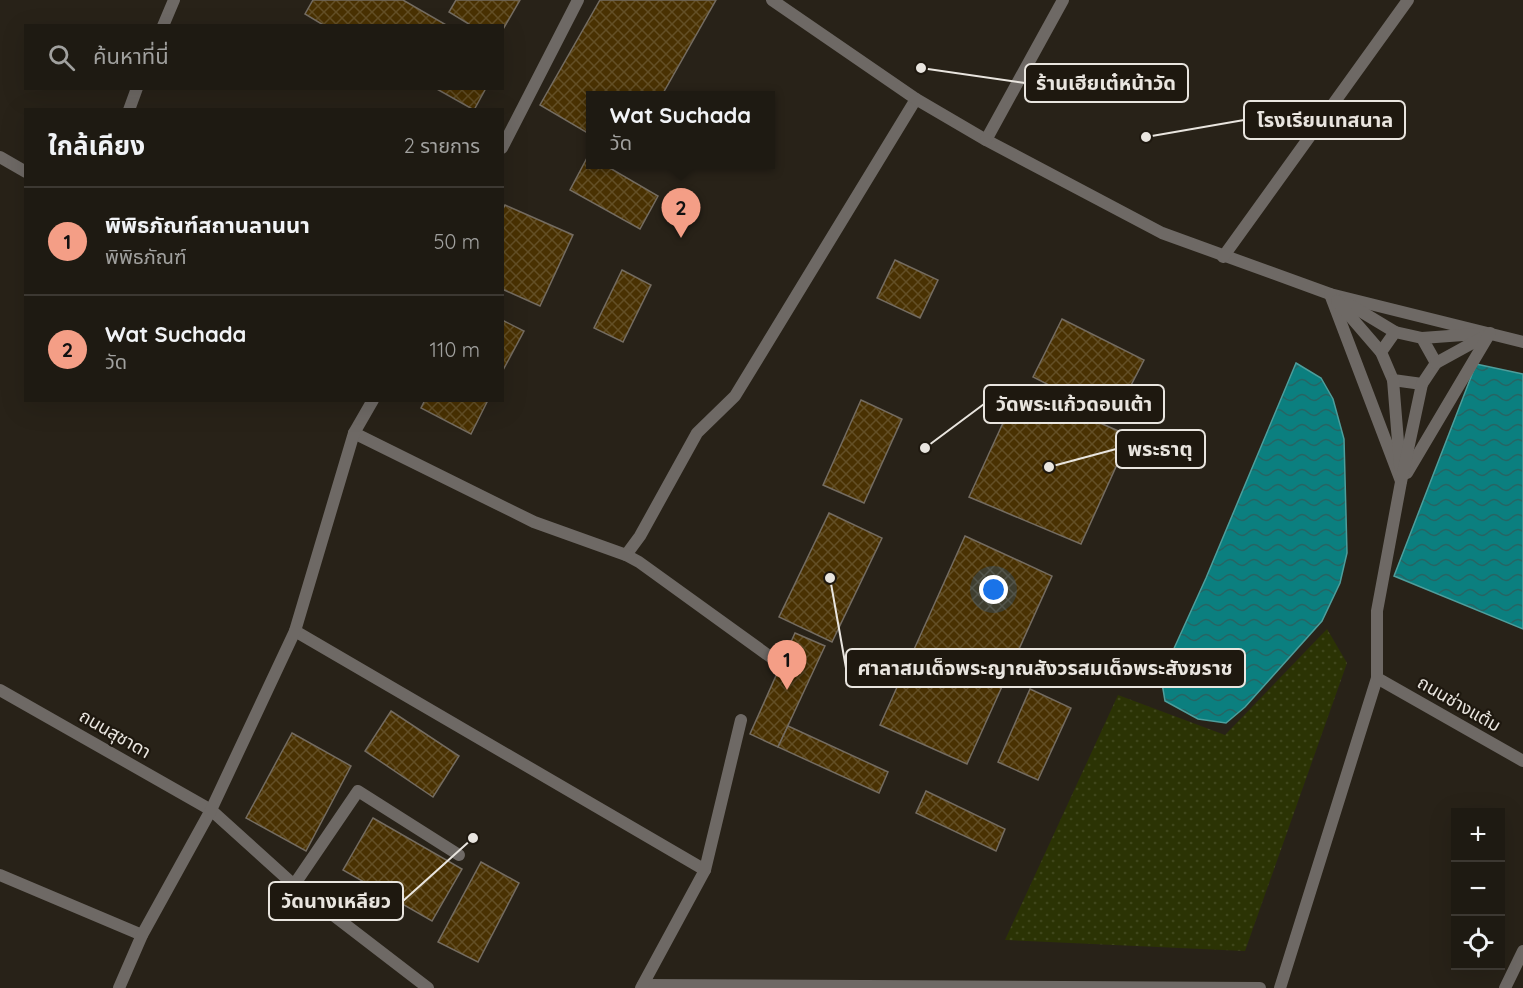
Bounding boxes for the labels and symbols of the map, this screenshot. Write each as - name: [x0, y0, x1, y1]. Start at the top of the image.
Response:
- callout: ร้านเฮียเต๋หน้าวัด: [1025, 64, 1188, 102]
- text: ร้านเฮียเต๋หน้าวัด: [1036, 70, 1176, 95]
- callout: โรงเรียนเทสนาล: [1244, 101, 1405, 139]
- text: โรงเรียนเทสนาล: [1257, 107, 1393, 132]
- pin: 2: [662, 188, 700, 238]
- callout: วัดพระแก้วดอนเต้า: [984, 385, 1164, 423]
- text: วัดพระแก้วดอนเต้า: [996, 391, 1152, 416]
- callout: พระธาตุ: [1116, 430, 1205, 468]
- text: พระธาตุ: [1127, 436, 1193, 461]
- your location: [979, 575, 1008, 604]
- pin: 1: [768, 640, 806, 690]
- callout: ศาลาสมเด็จพระญาณสังวรสมเด็จพระสังฆราช: [846, 649, 1245, 687]
- text: ศาลาสมเด็จพระญาณสังวรสมเด็จพระสังฆราช: [857, 655, 1233, 680]
- street label: ถนนช่างแต้ม: [1414, 671, 1505, 737]
- street label: ถนนสุชาดา: [75, 704, 155, 763]
- callout: วัดนางเหลียว: [269, 882, 403, 920]
- text: วัดนางเหลียว: [281, 888, 391, 913]

